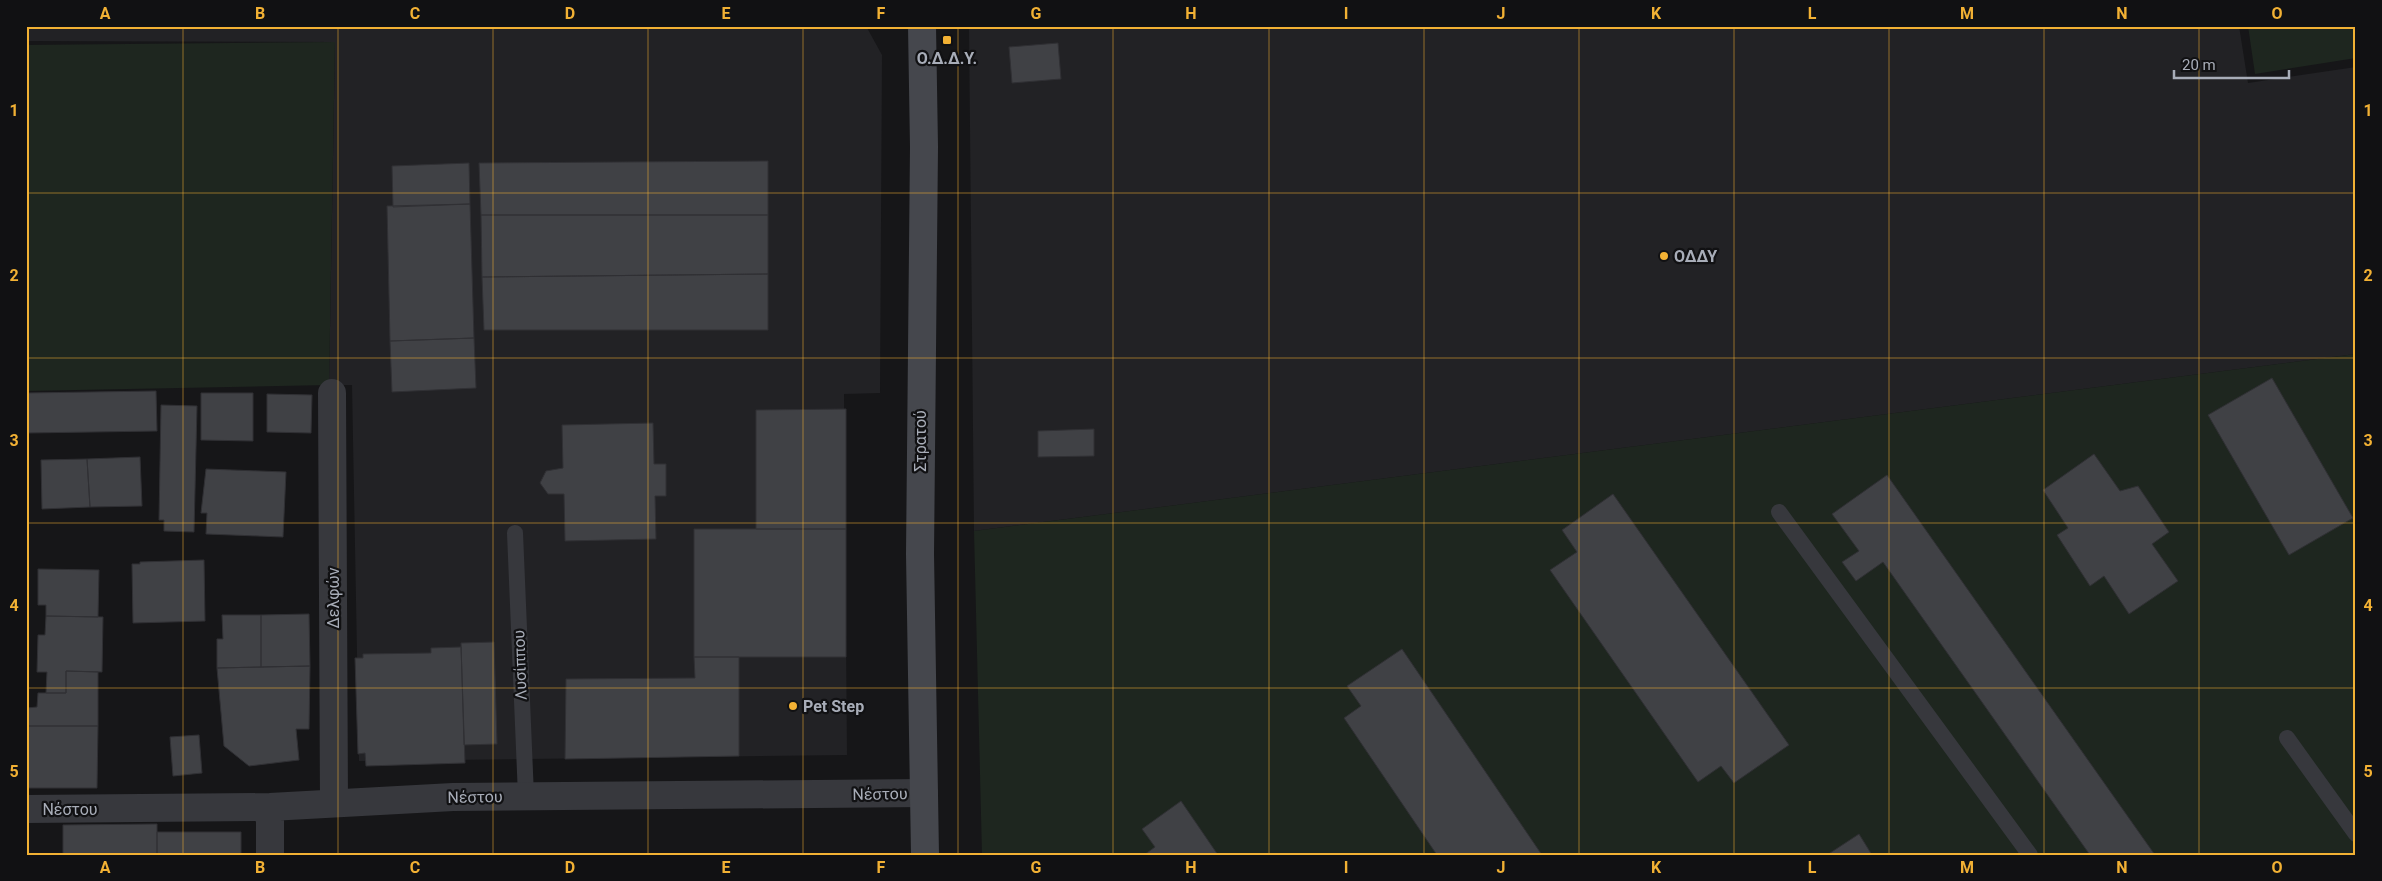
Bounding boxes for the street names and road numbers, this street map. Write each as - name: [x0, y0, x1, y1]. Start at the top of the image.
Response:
- street label: Στρατού: [911, 410, 930, 472]
- street label: Δελφών: [324, 567, 343, 628]
- street label: Λυσίππου: [509, 630, 531, 700]
- street label: Νέστου: [852, 784, 908, 804]
- street label: Νέστου: [447, 787, 503, 807]
- street label: Νέστου: [42, 800, 98, 819]

